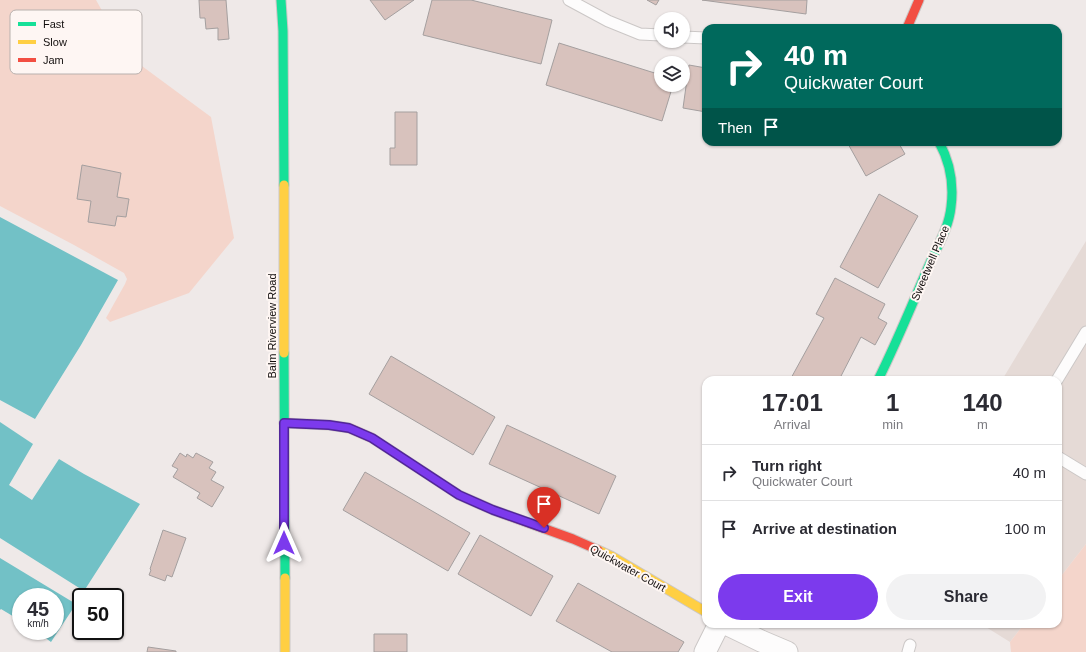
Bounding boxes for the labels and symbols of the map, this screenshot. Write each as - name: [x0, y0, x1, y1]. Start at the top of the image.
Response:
- legend: [10, 10, 142, 74]
- text: Fast: [43, 18, 64, 30]
- text: Slow: [43, 36, 67, 48]
- text: Jam: [43, 54, 64, 66]
- street label: Sweetwell Place: [909, 224, 951, 302]
- street label: Balm Riverview Road: [266, 273, 278, 379]
- pin: [527, 487, 561, 528]
- position arrow: [263, 522, 305, 564]
- street label: Quickwater Court: [588, 542, 668, 594]
- speed limit sign: 50: [72, 588, 124, 640]

